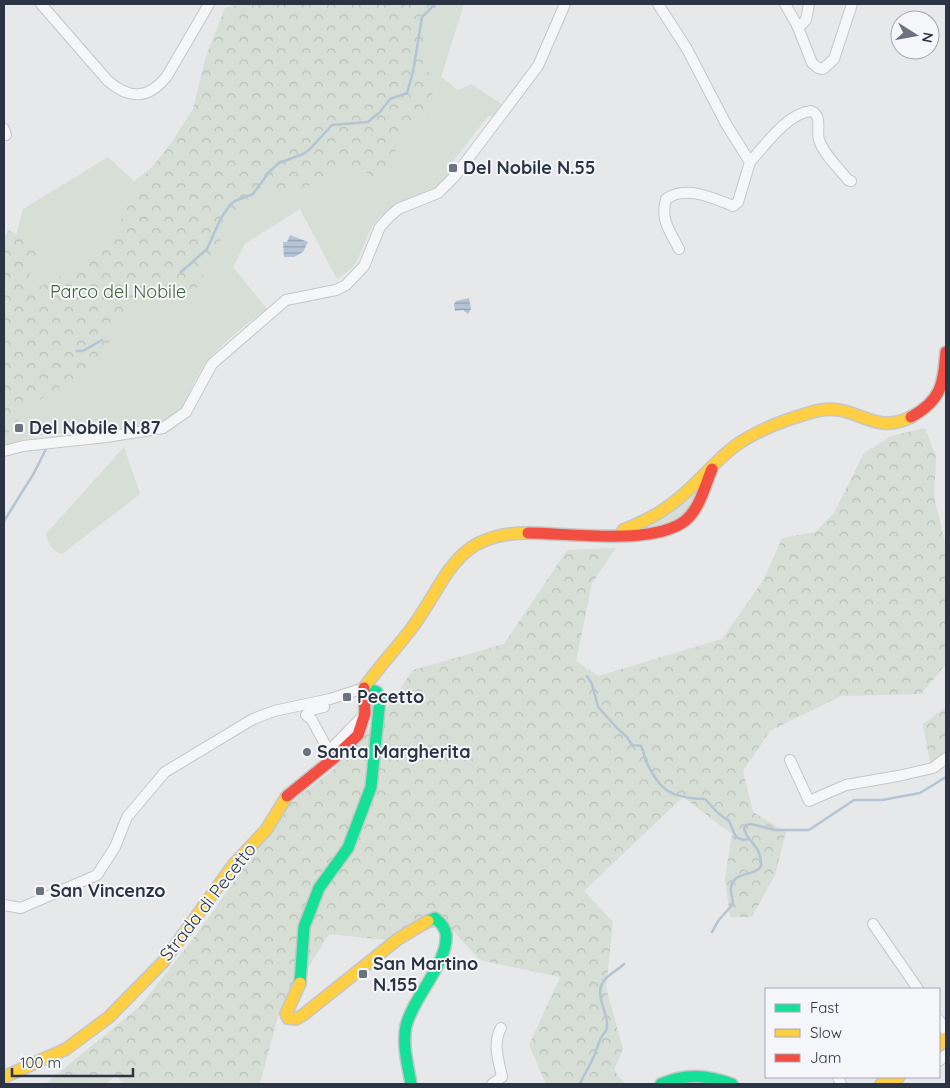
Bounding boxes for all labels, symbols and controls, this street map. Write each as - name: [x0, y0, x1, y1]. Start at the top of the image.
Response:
- north arrow: [890, 10, 940, 60]
- text: N: [918, 31, 938, 44]
- place label: Del Nobile N.55: [463, 156, 595, 179]
- marker: Del Nobile N.55: [447, 162, 459, 174]
- park label: Parco del Nobile: [50, 280, 186, 303]
- place label: Del Nobile N.87: [29, 416, 160, 439]
- marker: Del Nobile N.87: [13, 422, 25, 434]
- place label: Pecetto: [357, 685, 424, 708]
- marker: Pecetto: [341, 691, 353, 703]
- place label: Santa Margherita: [317, 740, 470, 763]
- marker: Santa Margherita: [301, 746, 313, 758]
- street label: Strada di Pecetto: [154, 838, 261, 965]
- place label: San Vincenzo: [50, 879, 165, 902]
- marker: San Vincenzo: [34, 885, 46, 897]
- place label: San Martino N.155: [373, 952, 478, 996]
- marker: San Martino N.155: [357, 968, 369, 980]
- legend: [765, 988, 940, 1078]
- text: Fast: [810, 998, 839, 1017]
- text: Slow: [810, 1023, 842, 1042]
- scale bar: [12, 1046, 134, 1078]
- text: Jam: [810, 1048, 841, 1067]
- text: 100 m: [20, 1053, 61, 1072]

